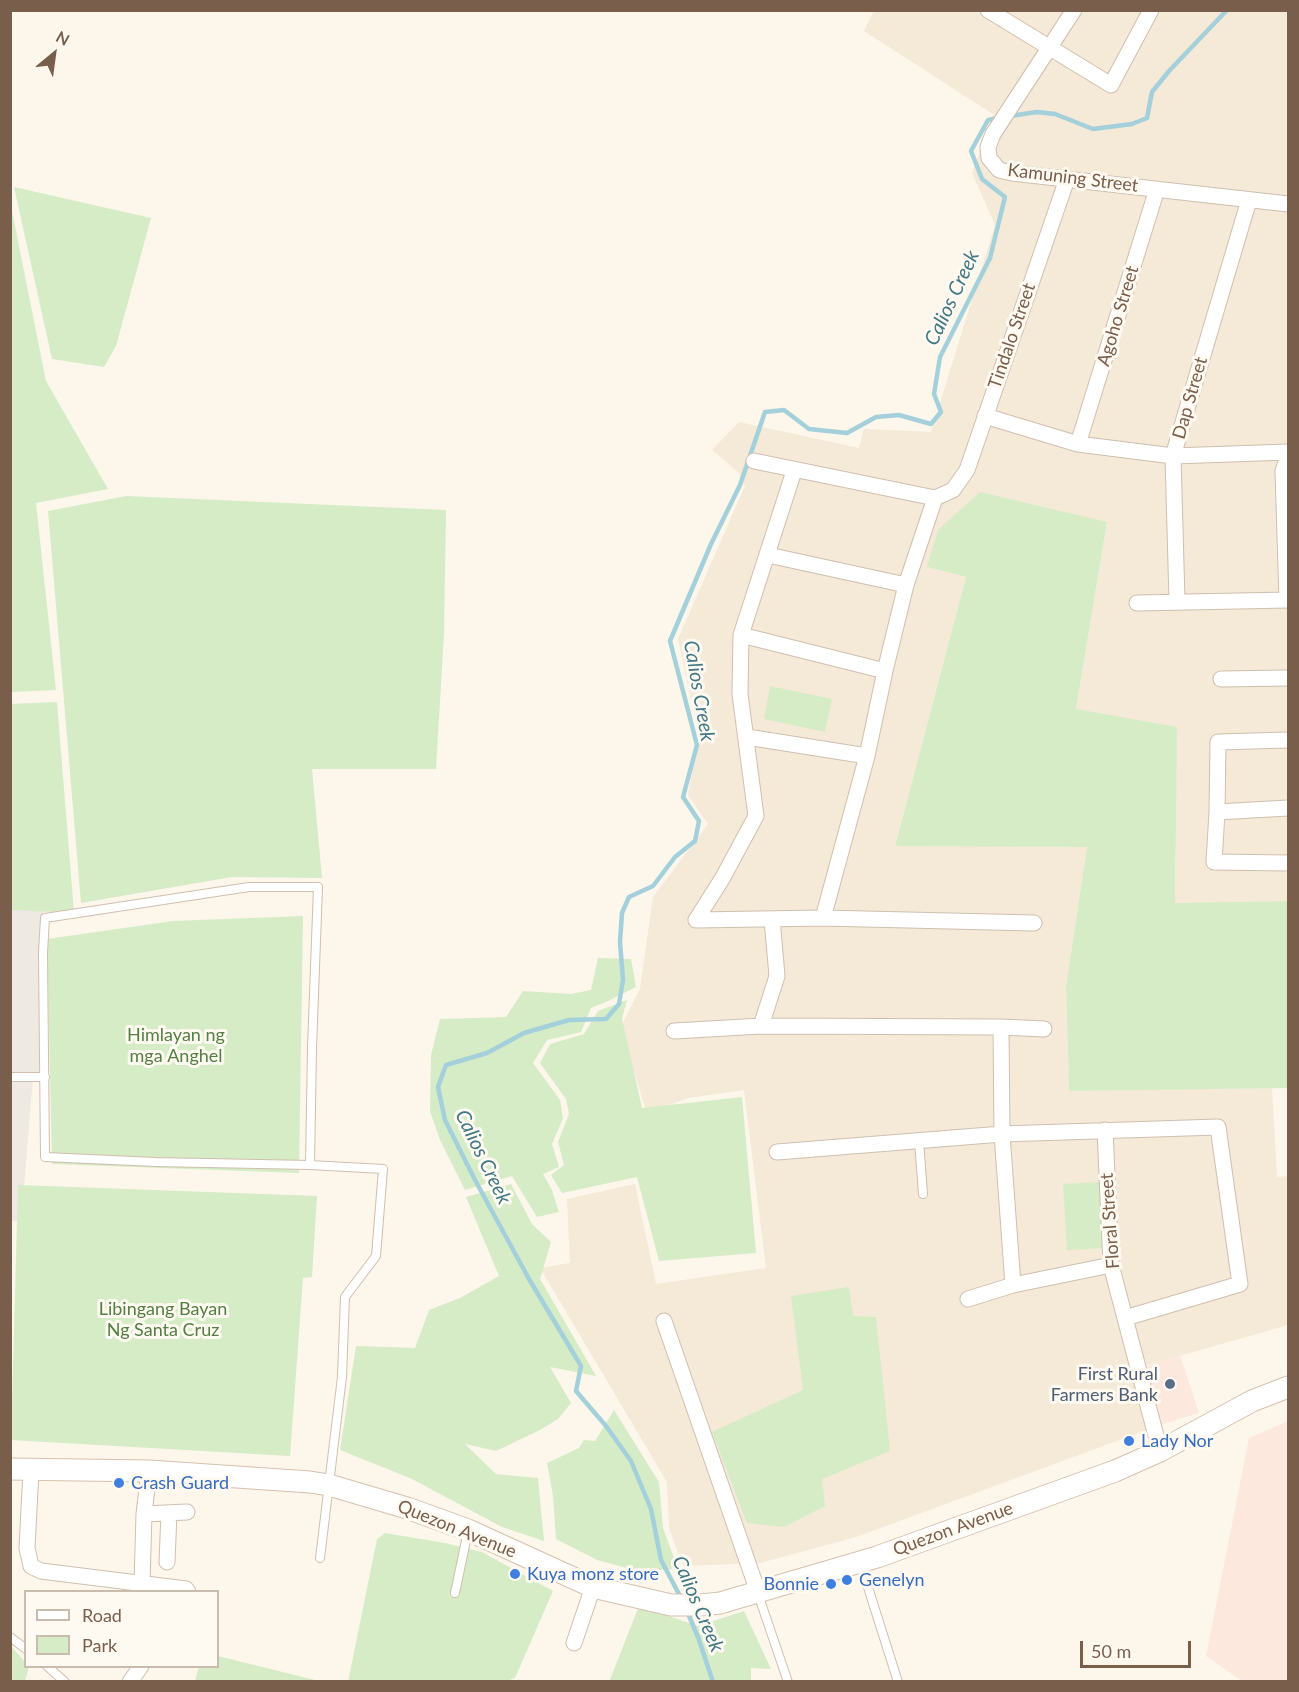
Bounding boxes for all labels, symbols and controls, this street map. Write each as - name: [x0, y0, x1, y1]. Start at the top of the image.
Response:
- north arrow: [24, 24, 84, 84]
- text: N: [53, 27, 73, 49]
- street label: Kamuning Street: [1006, 159, 1140, 197]
- water label: Calios Creek: [920, 247, 984, 349]
- street label: Agoho Street: [1092, 263, 1144, 369]
- street label: Tindalo Street: [984, 280, 1040, 392]
- street label: Dap Street: [1168, 354, 1212, 442]
- water label: Calios Creek: [678, 639, 720, 743]
- park label: Himlayan ng mga Anghel: [127, 1024, 225, 1066]
- water label: Calios Creek: [450, 1106, 516, 1208]
- street label: Floral Street: [1096, 1172, 1124, 1270]
- park label: Libingang Bayan Ng Santa Cruz: [99, 1298, 227, 1340]
- place label: First Rural Farmers Bank: [1051, 1363, 1158, 1406]
- marker: First Rural Farmers Bank: [1163, 1377, 1177, 1391]
- place label: Lady Nor: [1141, 1430, 1213, 1452]
- marker: Lady Nor: [1122, 1434, 1136, 1448]
- place label: Crash Guard: [131, 1472, 229, 1494]
- marker: Crash Guard: [112, 1476, 126, 1490]
- street label: Quezon Avenue: [394, 1495, 520, 1563]
- street label: Quezon Avenue: [890, 1497, 1016, 1561]
- water label: Calios Creek: [667, 1552, 729, 1656]
- place label: Kuya monz store: [527, 1563, 659, 1585]
- marker: Kuya monz store: [508, 1567, 522, 1581]
- place label: Genelyn: [859, 1569, 925, 1591]
- place label: Bonnie: [763, 1573, 819, 1595]
- marker: Genelyn: [840, 1573, 854, 1587]
- marker: Bonnie: [824, 1577, 838, 1591]
- legend: [24, 1590, 219, 1668]
- text: Road: [82, 1604, 122, 1626]
- scale bar: [1083, 1629, 1194, 1667]
- text: Park: [82, 1634, 117, 1656]
- text: 50 m: [1091, 1640, 1131, 1662]

